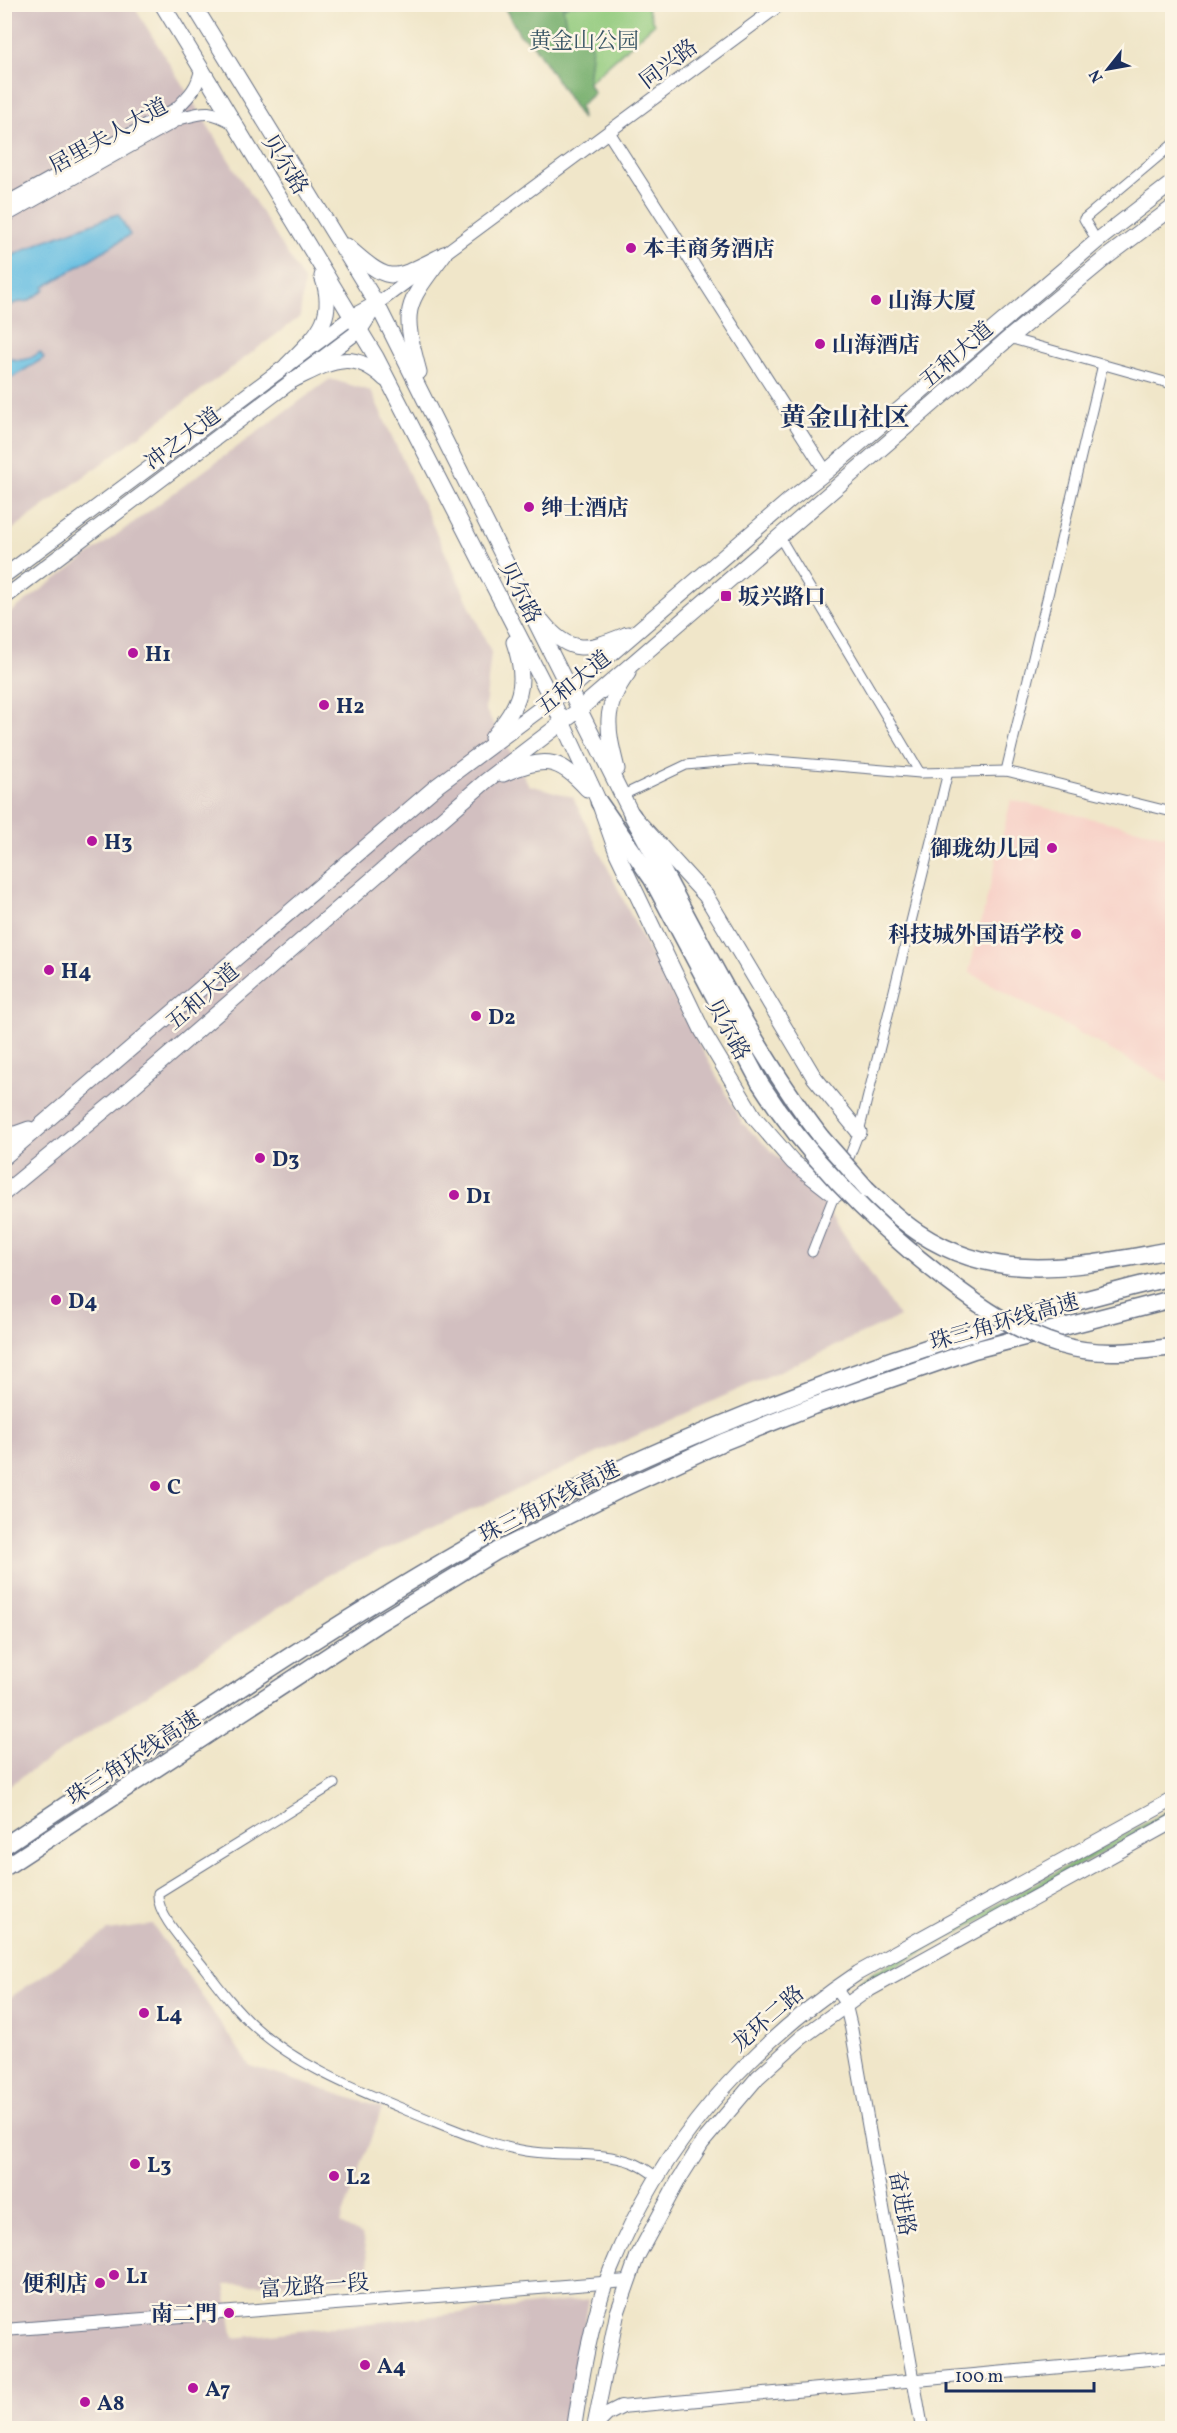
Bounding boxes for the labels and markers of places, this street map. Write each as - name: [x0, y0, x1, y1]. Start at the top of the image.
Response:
- place label: 本丰商务酒店: [643, 235, 775, 266]
- marker: 本丰商务酒店: [624, 241, 638, 255]
- place label: 山海大厦: [888, 287, 976, 318]
- marker: 山海大厦: [869, 293, 883, 307]
- place label: 山海酒店: [832, 331, 920, 362]
- marker: 山海酒店: [813, 337, 827, 351]
- place label: 绅士酒店: [541, 494, 629, 525]
- marker: 绅士酒店: [522, 500, 536, 514]
- place label: 坂兴路口: [738, 583, 826, 614]
- marker: 坂兴路口: [719, 589, 733, 603]
- place label: H1: [145, 640, 171, 671]
- marker: H1: [126, 646, 140, 660]
- place label: H2: [336, 692, 365, 723]
- marker: H2: [317, 698, 331, 712]
- place label: H3: [104, 828, 132, 859]
- marker: H3: [85, 834, 99, 848]
- place label: 御珑幼儿园: [930, 835, 1040, 866]
- marker: 御珑幼儿园: [1045, 841, 1059, 855]
- place label: 科技城外国语学校: [888, 921, 1064, 952]
- marker: 科技城外国语学校: [1069, 927, 1083, 941]
- place label: H4: [61, 957, 91, 988]
- marker: H4: [42, 963, 56, 977]
- place label: D2: [488, 1003, 516, 1034]
- marker: D2: [469, 1009, 483, 1023]
- place label: D3: [272, 1145, 299, 1176]
- marker: D3: [253, 1151, 267, 1165]
- place label: D1: [466, 1182, 491, 1213]
- marker: D1: [447, 1188, 461, 1202]
- place label: D4: [68, 1287, 98, 1318]
- marker: D4: [49, 1293, 63, 1307]
- place label: C: [167, 1473, 181, 1504]
- marker: C: [148, 1479, 162, 1493]
- place label: L4: [156, 2000, 183, 2031]
- marker: L4: [137, 2006, 151, 2020]
- place label: L3: [147, 2151, 171, 2182]
- marker: L3: [128, 2157, 142, 2171]
- place label: L2: [346, 2163, 371, 2194]
- marker: L2: [327, 2169, 341, 2183]
- place label: L1: [126, 2262, 148, 2293]
- marker: L1: [107, 2268, 121, 2282]
- place label: 便利店: [22, 2270, 88, 2301]
- marker: 便利店: [93, 2276, 107, 2290]
- place label: 南二門: [151, 2300, 217, 2331]
- marker: 南二門: [222, 2306, 236, 2320]
- place label: A4: [377, 2352, 406, 2383]
- marker: A4: [358, 2358, 372, 2372]
- place label: A7: [205, 2375, 231, 2406]
- marker: A7: [186, 2381, 200, 2395]
- place label: A8: [97, 2389, 125, 2420]
- marker: A8: [78, 2395, 92, 2409]

